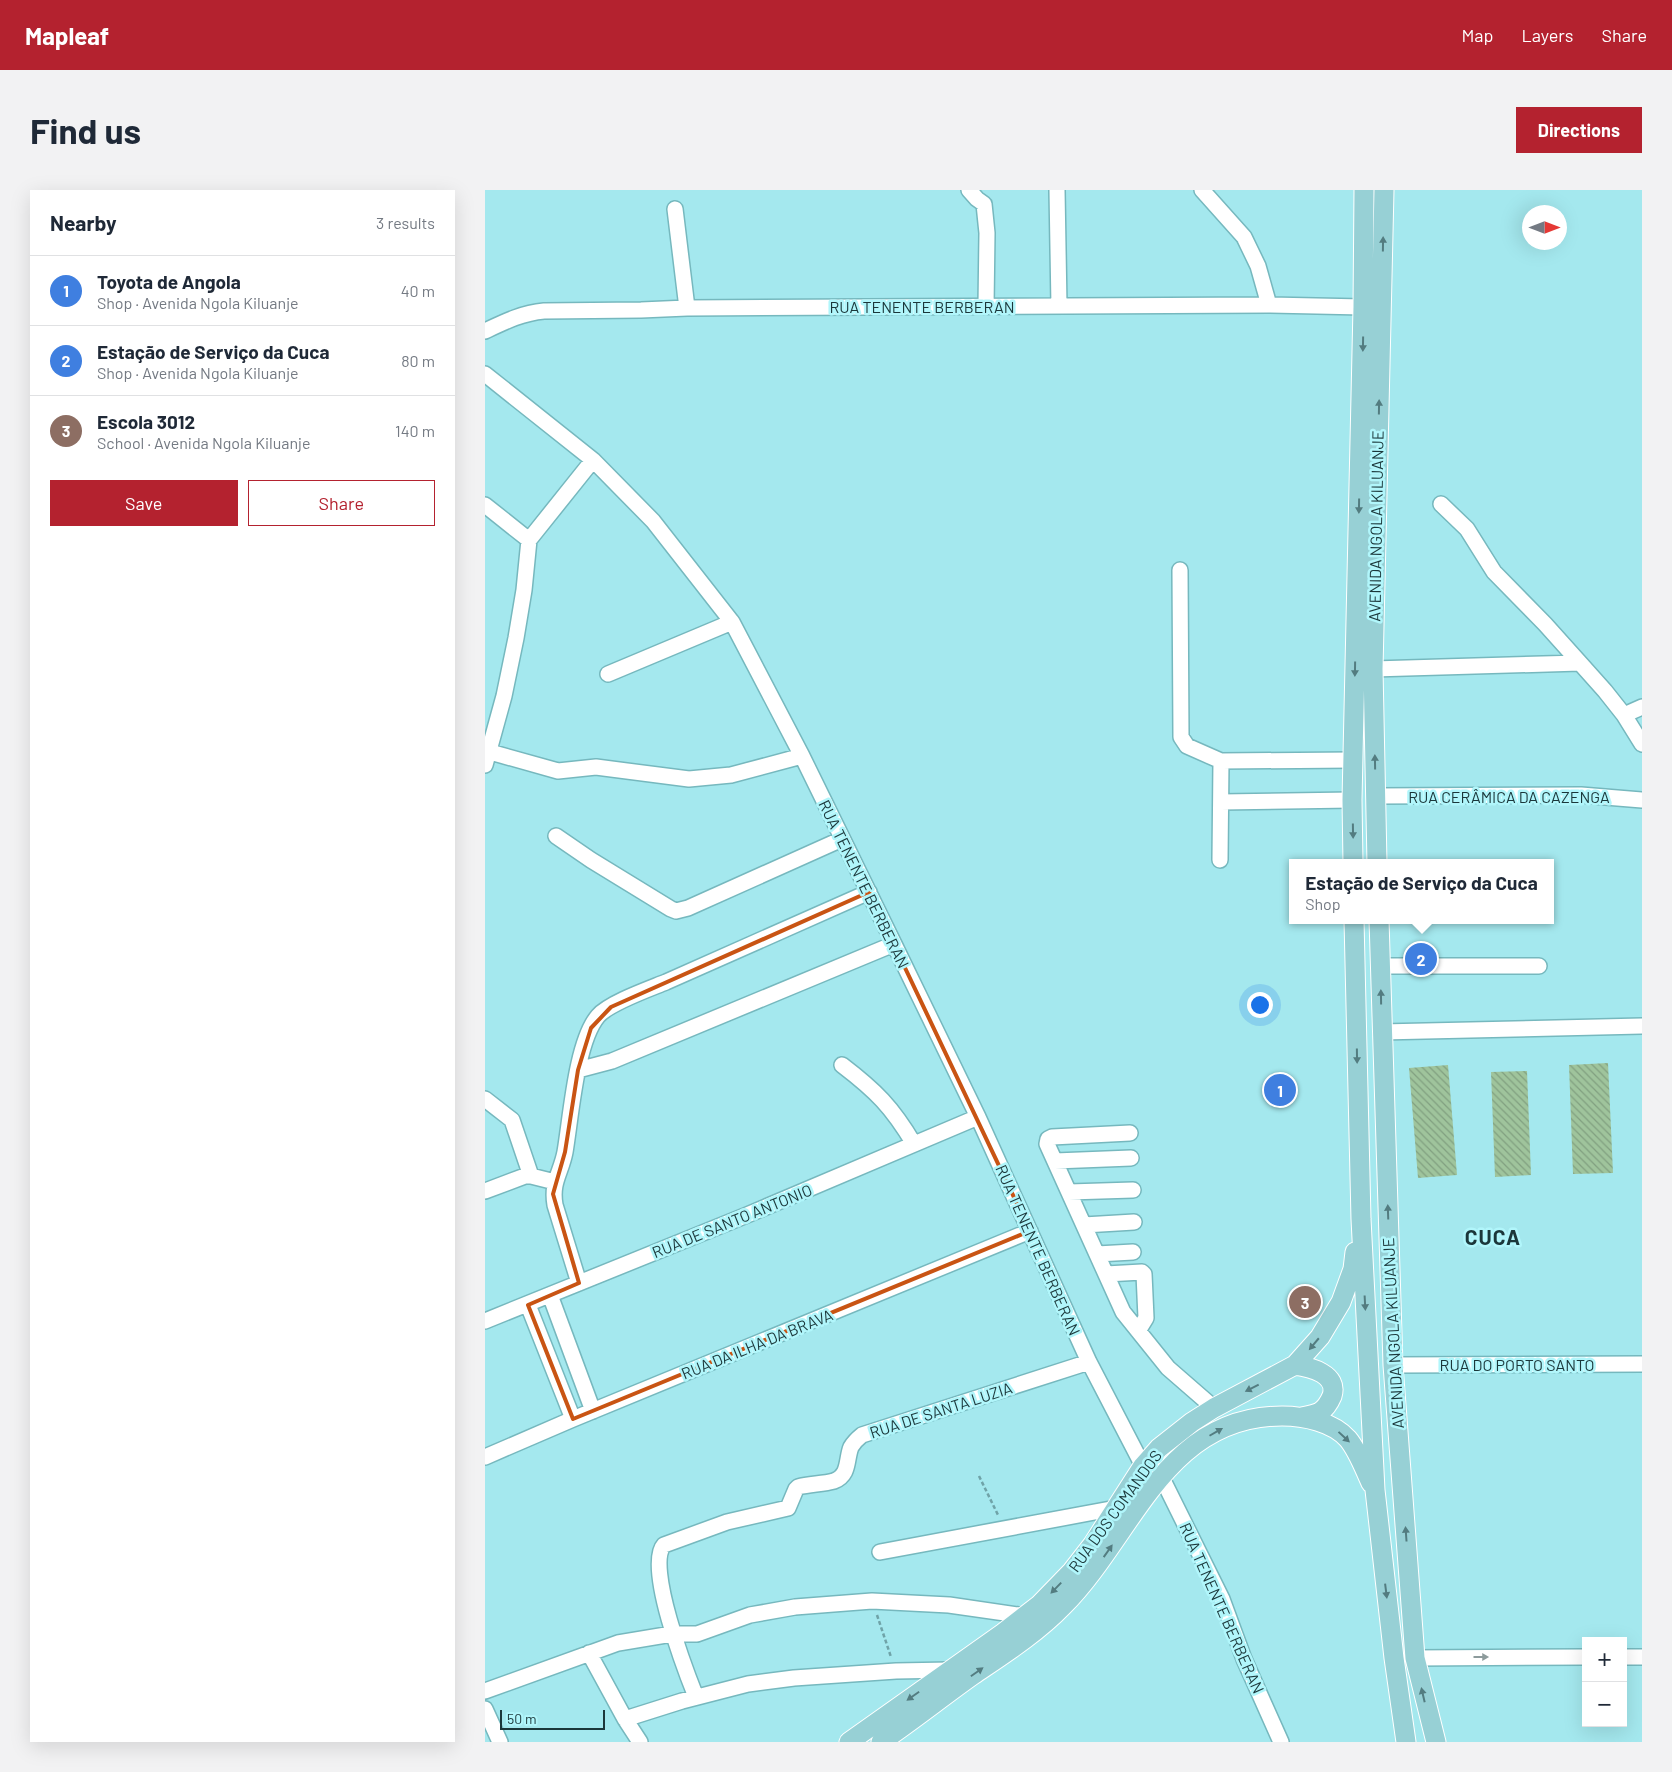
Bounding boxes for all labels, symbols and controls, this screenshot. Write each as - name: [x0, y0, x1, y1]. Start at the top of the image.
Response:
- text: Mapleaf: [25, 21, 109, 50]
- text: Map: [1461, 24, 1493, 46]
- text: Layers: [1521, 24, 1574, 46]
- text: Share: [1602, 24, 1647, 46]
- button: Directions: [1516, 107, 1642, 153]
- text: Find us: [30, 109, 141, 151]
- north arrow: [1522, 205, 1567, 250]
- text: Nearby: [50, 210, 116, 235]
- text: 3 results: [376, 213, 435, 232]
- one-way arrow: [1379, 236, 1387, 252]
- text: Toyota de Angola: [97, 270, 241, 293]
- text: 1: [63, 281, 69, 300]
- text: 40 m: [401, 281, 435, 300]
- text: Shop · Avenida Ngola Kiluanje: [97, 293, 299, 312]
- street label: RUA TENENTE BERBERAN: [830, 297, 1014, 316]
- one-way arrow: [1359, 336, 1367, 352]
- text: Estação de Serviço da Cuca: [97, 340, 329, 363]
- text: 2: [62, 351, 70, 370]
- text: 80 m: [401, 351, 435, 370]
- text: Shop · Avenida Ngola Kiluanje: [97, 363, 299, 382]
- one-way arrow: [1375, 398, 1383, 414]
- text: Escola 3012: [97, 410, 195, 433]
- text: 3: [62, 421, 70, 440]
- text: 140 m: [395, 421, 435, 440]
- street label: AVENIDA NGOLA KILUANJE: [1364, 430, 1387, 622]
- text: School · Avenida Ngola Kiluanje: [97, 433, 311, 452]
- button: Save: [50, 480, 238, 526]
- button: Share: [248, 480, 435, 526]
- one-way arrow: [1355, 498, 1363, 514]
- one-way arrow: [1351, 661, 1359, 677]
- one-way arrow: [1371, 753, 1379, 769]
- street label: RUA CERÂMICA DA CAZENGA: [1408, 787, 1610, 806]
- street label: RUA TENENTE BERBERAN: [815, 797, 914, 971]
- one-way arrow: [1349, 823, 1357, 839]
- popup: [1289, 859, 1554, 924]
- text: Estação de Serviço da Cuca: [1305, 871, 1538, 894]
- text: Shop: [1305, 894, 1341, 913]
- pin: 2: [1405, 940, 1437, 978]
- one-way arrow: [1376, 989, 1384, 1005]
- your location: [1247, 992, 1273, 1018]
- one-way arrow: [1353, 1049, 1361, 1065]
- pin: 1: [1264, 1071, 1296, 1109]
- street label: RUA TENENTE BERBERAN: [992, 1161, 1085, 1338]
- street label: RUA DE SANTO ANTONIO: [649, 1180, 815, 1261]
- one-way arrow: [1383, 1203, 1391, 1219]
- district label: CUCA: [1465, 1224, 1521, 1249]
- street label: AVENIDA NGOLA KILUANJE: [1378, 1237, 1407, 1429]
- pin: 3: [1289, 1283, 1321, 1321]
- one-way arrow: [1361, 1295, 1369, 1311]
- street label: RUA DA ILHA DA BRAVA: [678, 1304, 836, 1383]
- one-way arrow: [1308, 1338, 1319, 1351]
- street label: RUA DO PORTO SANTO: [1440, 1355, 1594, 1374]
- street label: RUA DE SANTA LUZIA: [867, 1377, 1015, 1442]
- one-way arrow: [1245, 1384, 1260, 1392]
- one-way arrow: [1209, 1427, 1222, 1436]
- one-way arrow: [1338, 1432, 1351, 1443]
- street label: RUA DOS COMANDOS: [1064, 1446, 1165, 1575]
- street label: RUA TENENTE BERBERAN: [1176, 1519, 1269, 1696]
- one-way arrow: [1401, 1525, 1409, 1541]
- one-way arrow: [1103, 1544, 1113, 1558]
- one-way arrow: [1050, 1581, 1062, 1593]
- one-way arrow: [1382, 1583, 1390, 1599]
- map controls: [1582, 1637, 1627, 1727]
- button: +: [1582, 1637, 1627, 1682]
- one-way arrow: [1473, 1653, 1489, 1661]
- one-way arrow: [971, 1668, 984, 1678]
- button: −: [1582, 1682, 1627, 1727]
- one-way arrow: [1419, 1686, 1427, 1702]
- one-way arrow: [906, 1691, 920, 1701]
- scale bar: [500, 1707, 605, 1730]
- text: 50 m: [507, 1710, 536, 1727]

